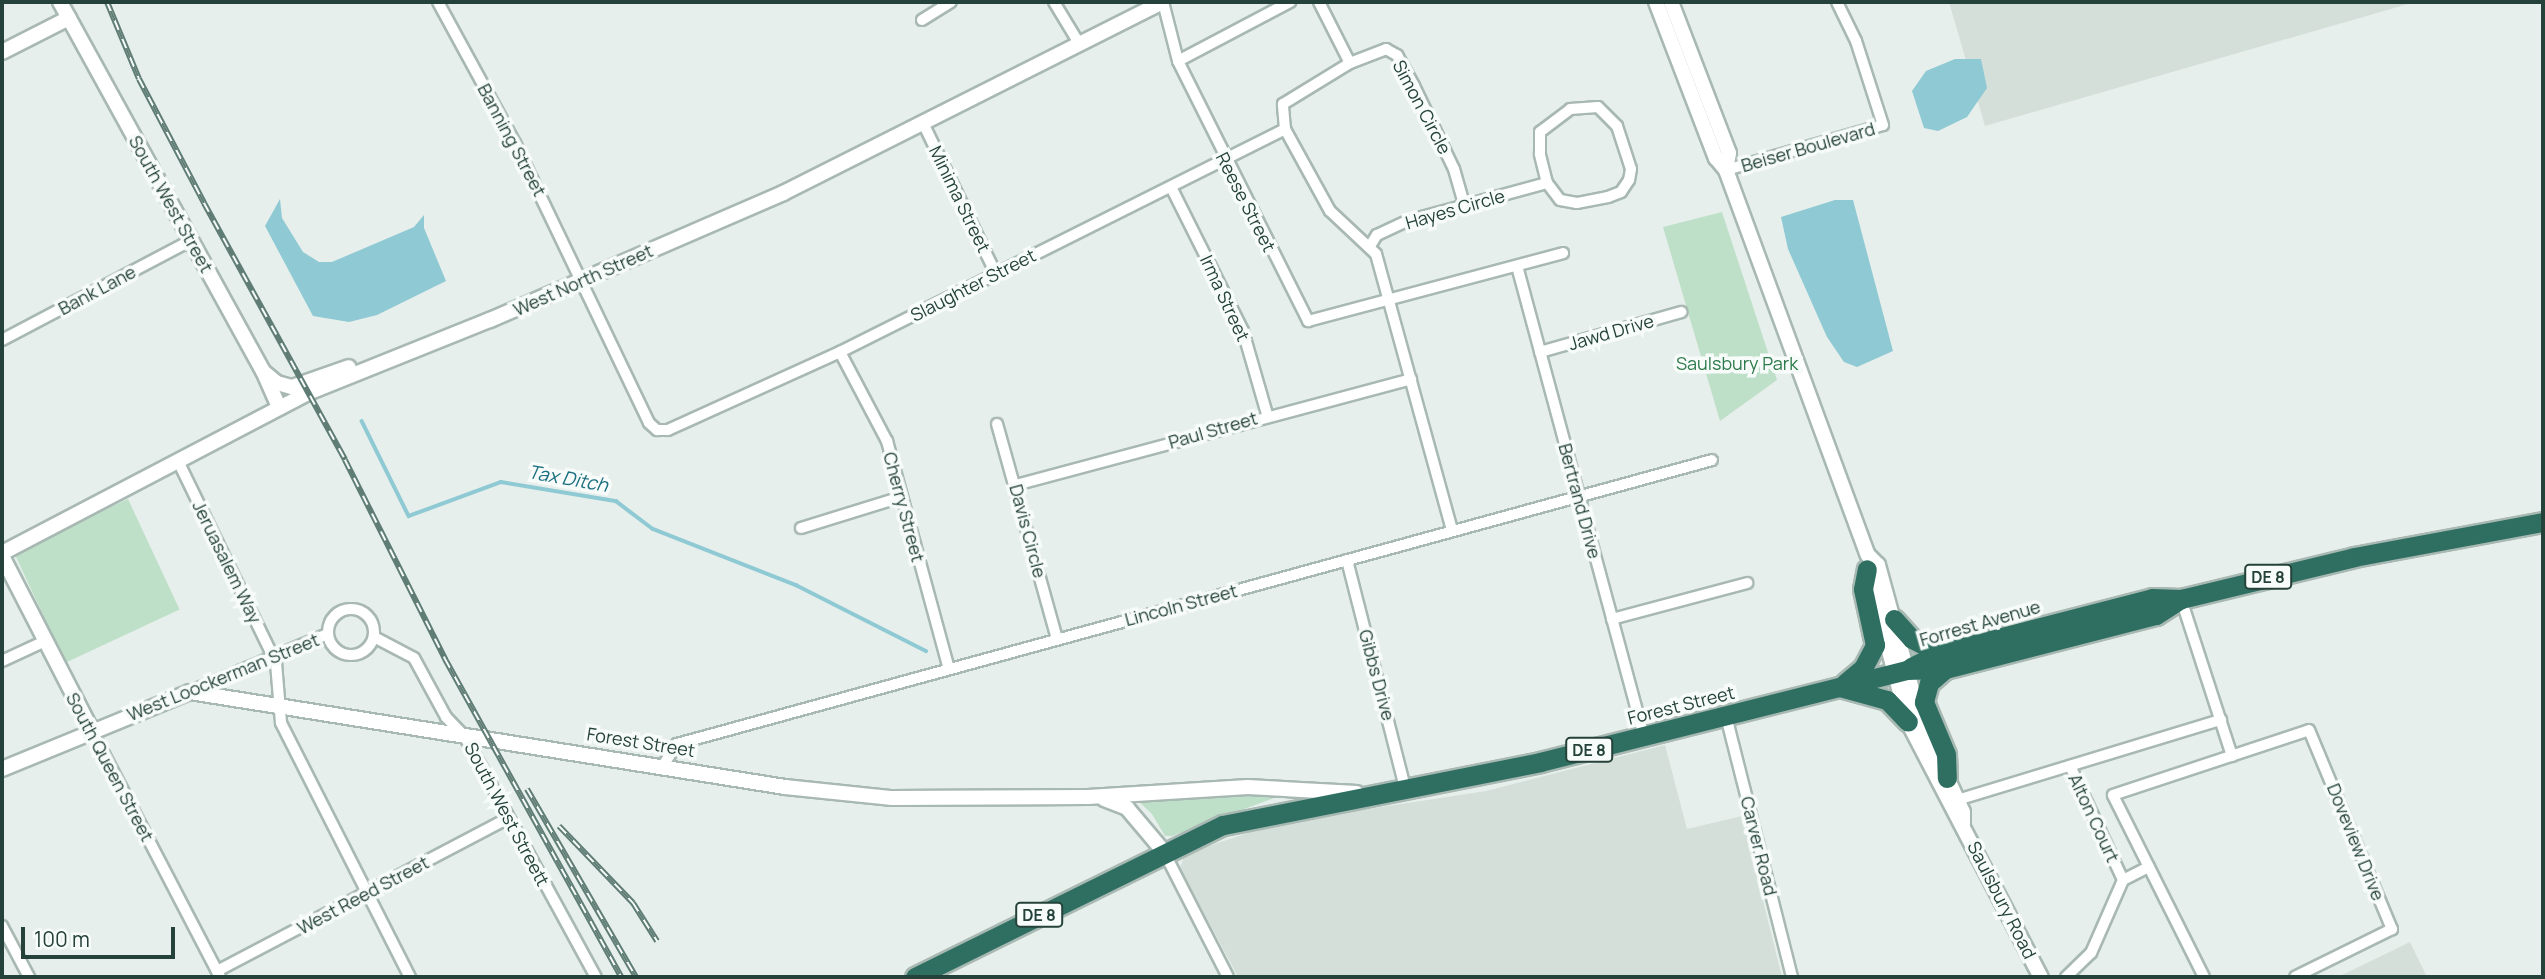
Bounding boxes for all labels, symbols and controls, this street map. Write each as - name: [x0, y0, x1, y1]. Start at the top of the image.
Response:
- street label: Simon Circle: [1388, 56, 1456, 158]
- street label: Banning Street: [473, 80, 551, 200]
- street label: Beiser Boulevard: [1739, 118, 1877, 176]
- street label: South West Street: [124, 132, 218, 276]
- street label: Minima Street: [925, 142, 995, 256]
- street label: Reese Street: [1212, 149, 1280, 255]
- street label: Hayes Circle: [1403, 185, 1507, 233]
- street label: West North Street: [510, 240, 656, 320]
- street label: Slaughter Street: [907, 244, 1039, 326]
- street label: Irma Street: [1196, 252, 1254, 344]
- street label: Bank Lane: [55, 261, 139, 319]
- street label: Jawd Drive: [1566, 310, 1656, 354]
- park label: Saulsbury Park: [1676, 352, 1798, 374]
- street label: Paul Street: [1166, 407, 1260, 453]
- street label: Bertrand Drive: [1554, 441, 1606, 561]
- street label: Cherry Street: [879, 450, 929, 564]
- water label: Tax Ditch: [526, 461, 610, 497]
- street label: Davis Circle: [1005, 482, 1051, 580]
- street label: Jeruasalem Way: [188, 497, 266, 627]
- road number: DE 8: [2244, 564, 2292, 590]
- street label: Lincoln Street: [1122, 580, 1240, 630]
- street label: Forrest Avenue: [1917, 595, 2043, 651]
- street label: Gibbs Drive: [1355, 627, 1399, 723]
- street label: West Loockerman Street: [124, 629, 322, 725]
- street label: Forest Street: [1625, 681, 1737, 729]
- street label: South Queen Street: [62, 689, 158, 845]
- street label: Forest Street: [585, 723, 697, 761]
- road number: DE 8: [1564, 737, 1614, 762]
- street label: South West Streett: [460, 739, 554, 889]
- street label: Alton Court: [2064, 770, 2124, 866]
- street label: Doveview Drive: [2323, 780, 2389, 904]
- street label: Carver Road: [1736, 794, 1782, 898]
- street label: Saulsbury Road: [1963, 838, 2041, 962]
- street label: West Reed Street: [293, 851, 433, 939]
- road number: DE 8: [1014, 903, 1064, 928]
- scale bar: [24, 912, 178, 956]
- text: 100 m: [34, 925, 90, 953]

